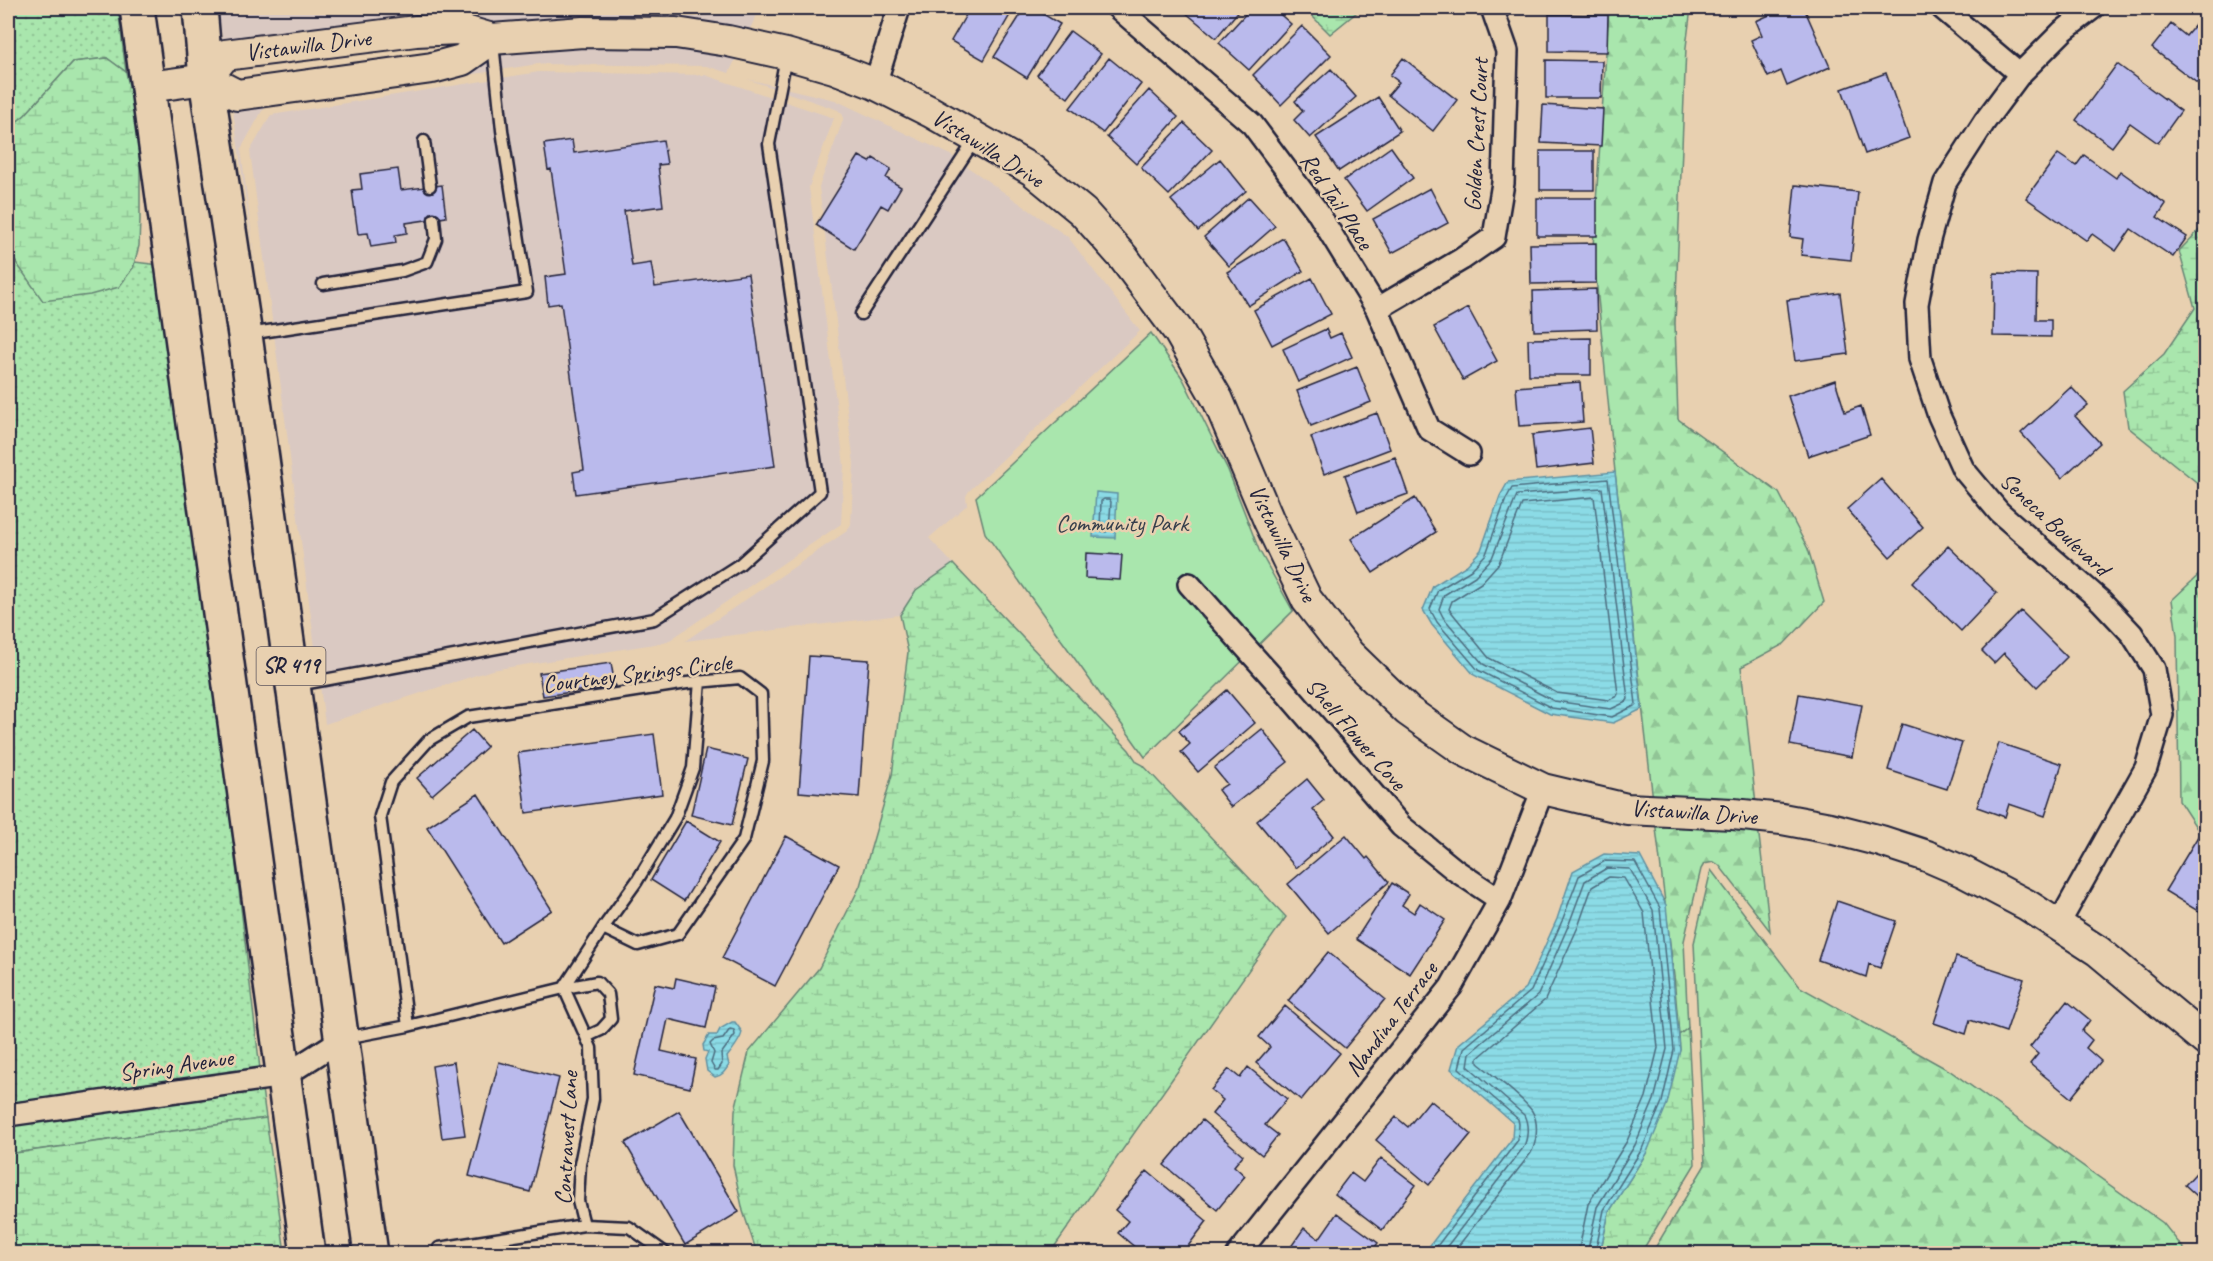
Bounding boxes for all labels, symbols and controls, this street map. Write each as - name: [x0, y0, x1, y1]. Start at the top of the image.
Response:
- street label: Vistawilla Drive: [244, 22, 375, 68]
- street label: Golden Crest Court: [1457, 56, 1495, 212]
- street label: Vistawilla Drive: [927, 102, 1051, 195]
- street label: Red Tail Place: [1294, 147, 1381, 257]
- street label: Seneca Boulevard: [1994, 465, 2119, 585]
- street label: Vistawilla Drive: [1242, 480, 1325, 608]
- park label: Community Park: [1056, 508, 1190, 538]
- street label: Courtney Springs Circle: [541, 646, 735, 699]
- road number: SR 419: [256, 647, 326, 685]
- street label: Shell Flower Cove: [1299, 672, 1414, 798]
- street label: Vistawilla Drive: [1630, 793, 1760, 832]
- street label: Nandina Terrace: [1338, 954, 1445, 1082]
- street label: Spring Avenue: [117, 1042, 237, 1088]
- street label: Contravest Lane: [548, 1068, 585, 1206]

